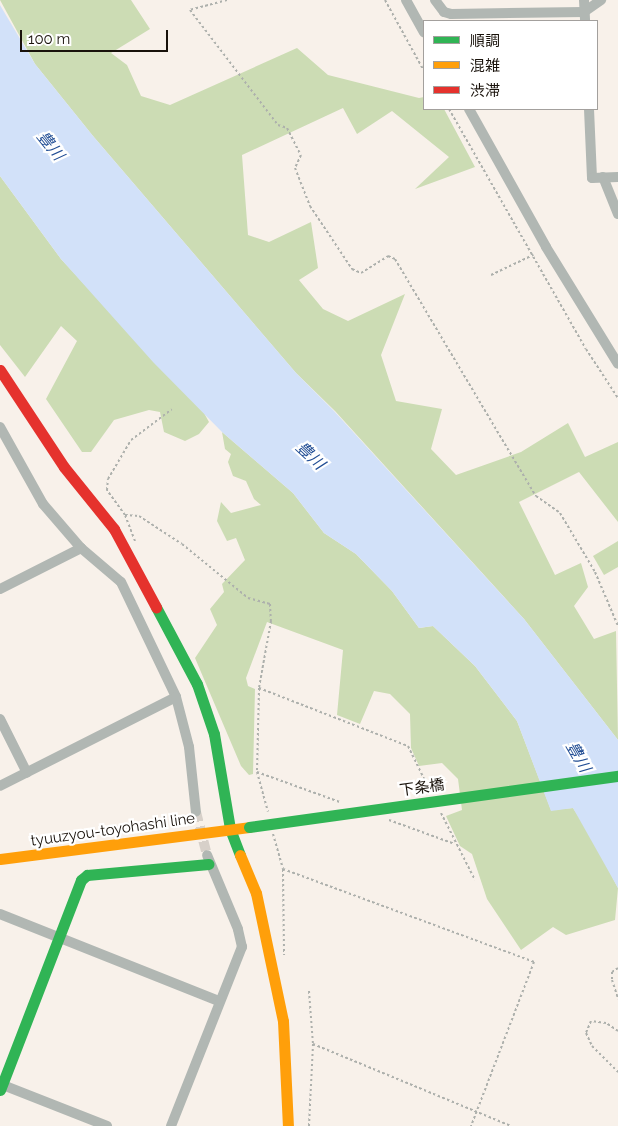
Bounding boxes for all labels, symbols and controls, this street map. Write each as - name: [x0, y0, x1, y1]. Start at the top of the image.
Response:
- scale bar: [22, 20, 170, 52]
- legend: [423, 20, 598, 110]
- text: 100 m: [28, 30, 70, 48]
- text: 順調: [470, 32, 500, 50]
- text: 混雑: [470, 57, 500, 75]
- text: 渋滞: [470, 82, 500, 100]
- water label: 豊川: [32, 128, 68, 164]
- water label: 豊川: [292, 438, 328, 474]
- water label: 豊川: [562, 738, 594, 776]
- street label: 下条橋: [398, 776, 446, 800]
- street label: tyuuzyou-toyohashi line: [30, 810, 196, 850]

